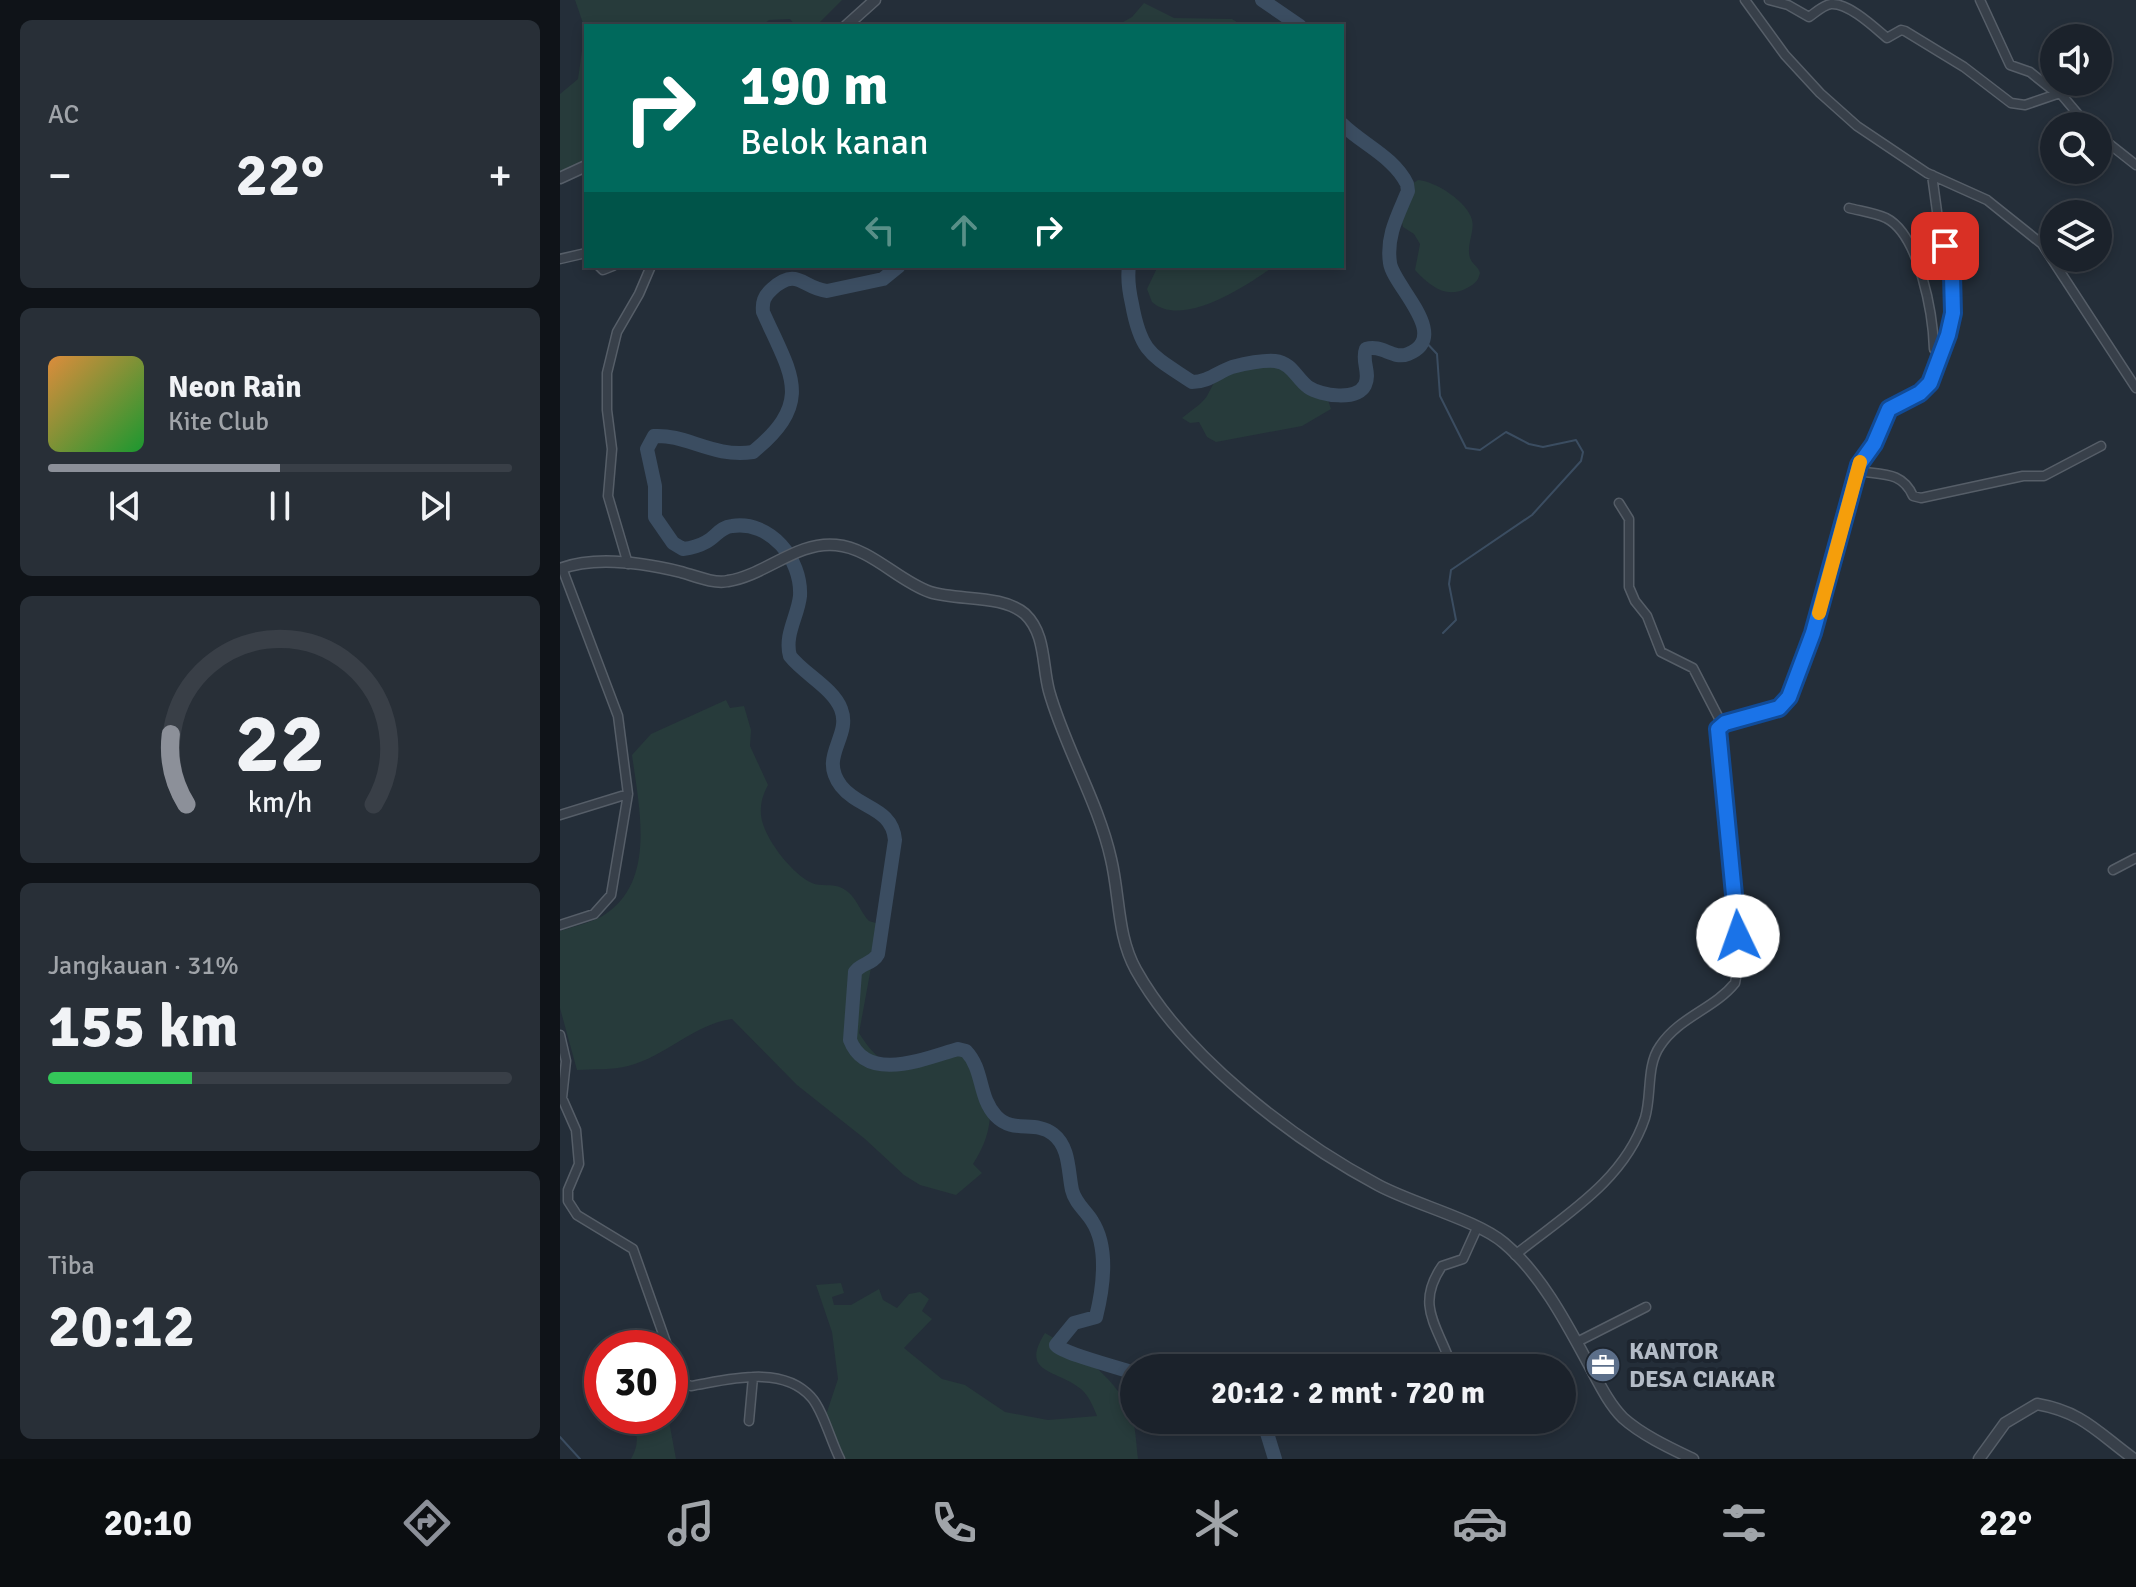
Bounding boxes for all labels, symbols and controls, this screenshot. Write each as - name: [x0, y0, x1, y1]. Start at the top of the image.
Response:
- map controls: [2040, 24, 2112, 272]
- button: sound: [2040, 24, 2112, 96]
- text: 190 m: [740, 51, 888, 120]
- icon: right: [608, 56, 712, 160]
- text: AC: [48, 99, 79, 131]
- button: search: [2040, 112, 2112, 184]
- text: Belok kanan: [740, 120, 929, 165]
- text: 22°: [236, 139, 324, 213]
- text: −: [48, 149, 72, 203]
- text: +: [488, 149, 512, 203]
- button: layers: [2040, 200, 2112, 272]
- icon: left: [858, 208, 902, 252]
- icon: ahead: [942, 208, 986, 252]
- icon: right: [1026, 208, 1070, 252]
- pin: [1911, 212, 1979, 280]
- icon: arrive: [1923, 224, 1967, 268]
- text: Neon Rain: [168, 369, 302, 406]
- text: Kite Club: [168, 406, 269, 438]
- icon: previous: [103, 484, 147, 528]
- icon: pause: [258, 484, 302, 528]
- icon: next: [413, 484, 457, 528]
- text: 22: [235, 693, 325, 795]
- text: km/h: [248, 786, 312, 821]
- position arrow: [1696, 894, 1780, 978]
- text: Jangkauan · 31%: [48, 950, 239, 982]
- text: 155 km: [48, 990, 238, 1064]
- text: Tiba: [48, 1250, 95, 1282]
- text: 20:12: [48, 1290, 195, 1364]
- speed limit sign: 30: [584, 1330, 688, 1434]
- place label: KANTOR DESA CIAKAR: [1629, 1336, 1775, 1394]
- office icon: KANTOR DESA CIAKAR: [1584, 1346, 1622, 1384]
- text: 20:12 · 2 mnt · 720 m: [1211, 1375, 1485, 1412]
- icon: directions: [399, 1495, 455, 1551]
- icon: music: [663, 1495, 719, 1551]
- icon: phone: [926, 1495, 982, 1551]
- icon: climate: [1189, 1495, 1245, 1551]
- icon: car: [1452, 1495, 1508, 1551]
- icon: filters: [1716, 1495, 1772, 1551]
- text: 20:10: [104, 1501, 192, 1546]
- text: 22°: [1979, 1501, 2032, 1546]

